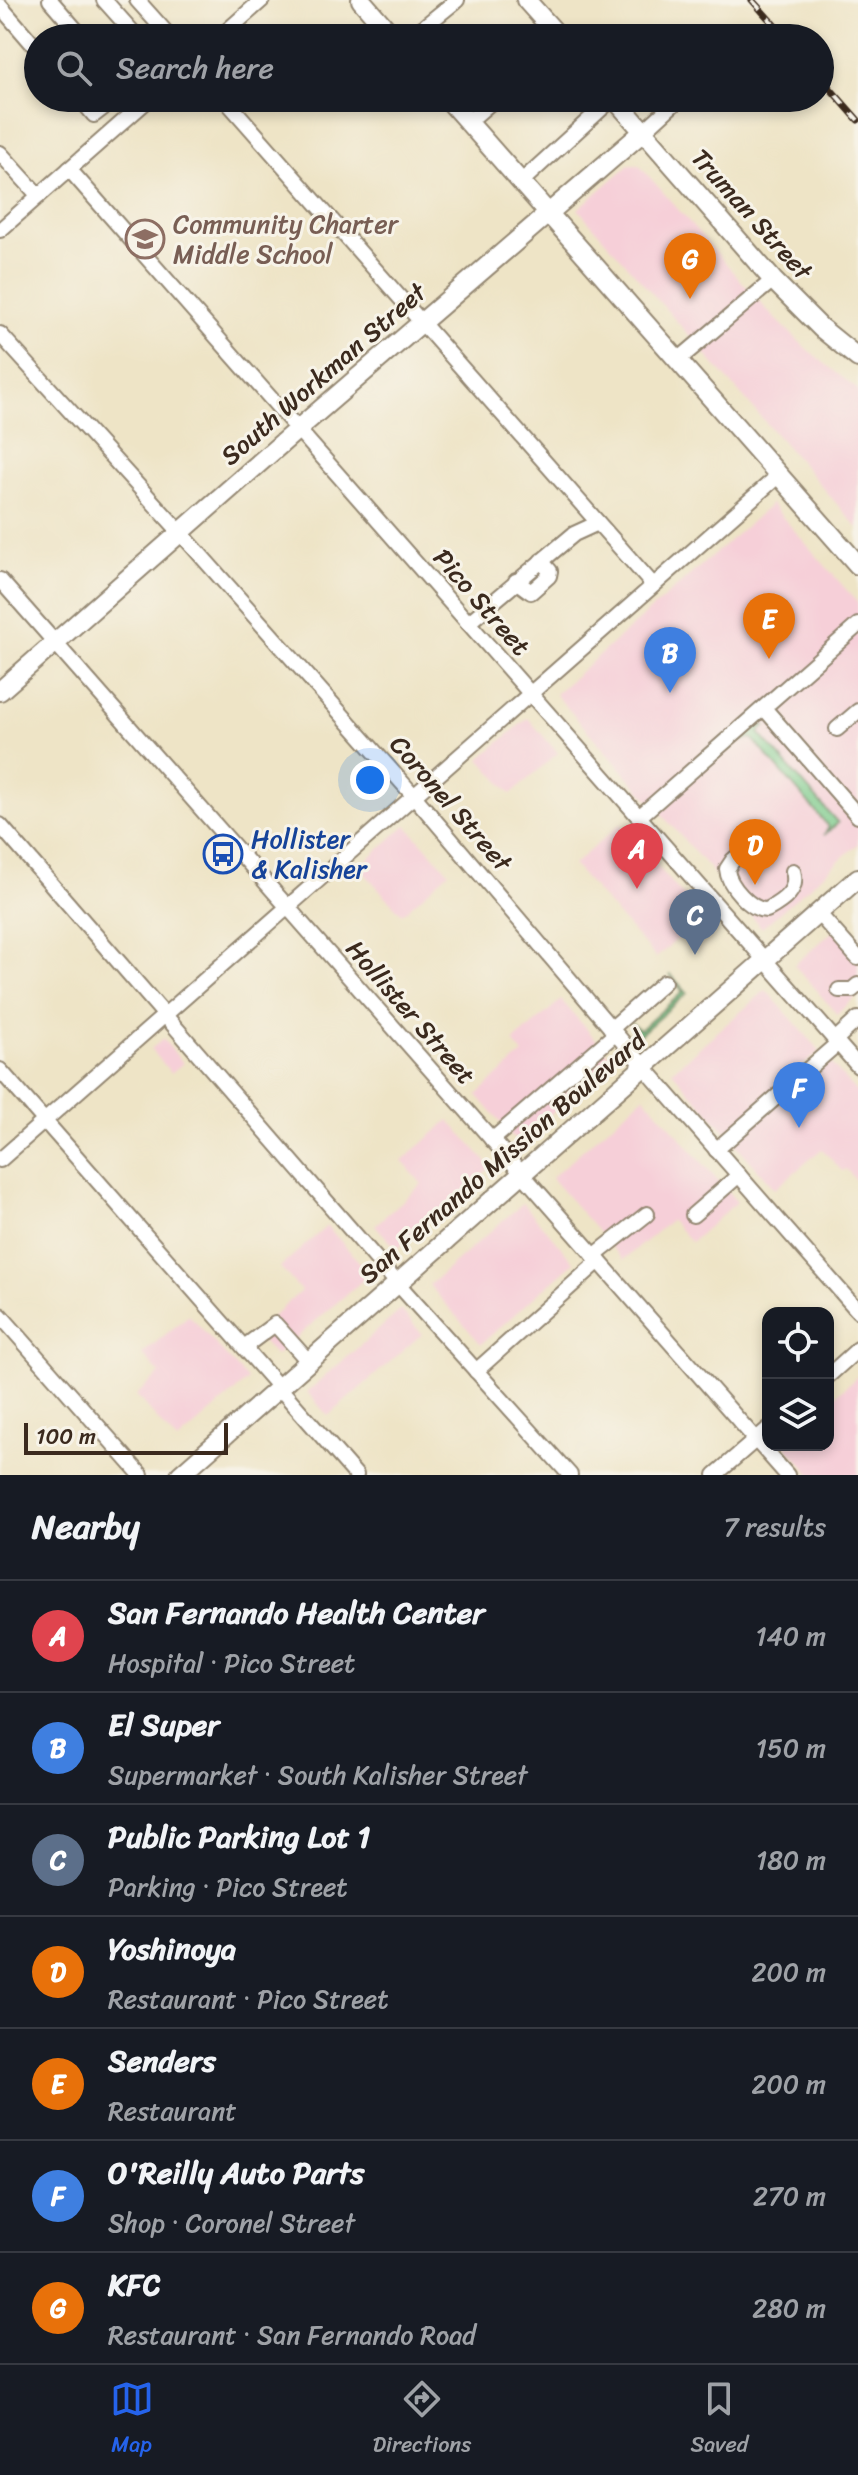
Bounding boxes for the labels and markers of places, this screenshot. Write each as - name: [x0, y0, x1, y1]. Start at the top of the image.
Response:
- place label: Community Charter Middle School: [173, 201, 400, 277]
- school or university icon: Community Charter Middle School: [124, 218, 166, 260]
- pin: G: [664, 233, 716, 299]
- pin: E: [743, 593, 795, 659]
- pin: B: [644, 627, 696, 693]
- place label: Hollister & Kalisher: [251, 816, 368, 892]
- pin: D: [729, 819, 781, 885]
- pin: A: [611, 823, 663, 889]
- bus stop icon: Hollister & Kalisher: [202, 833, 244, 875]
- pin: C: [669, 889, 721, 955]
- pin: F: [773, 1062, 825, 1128]

